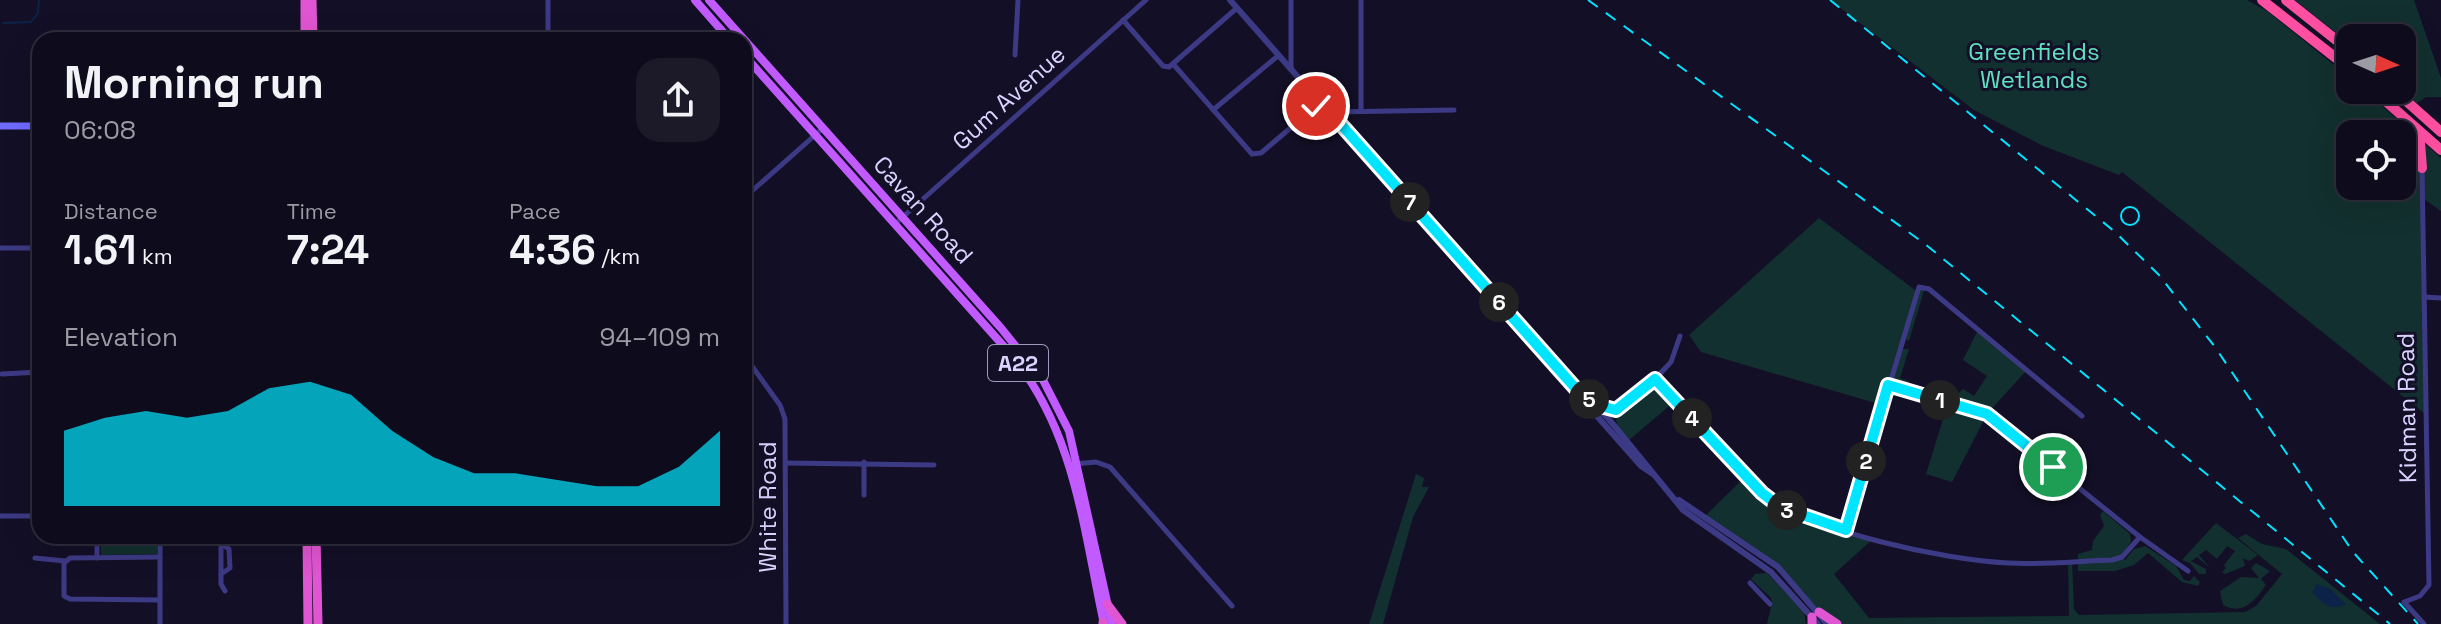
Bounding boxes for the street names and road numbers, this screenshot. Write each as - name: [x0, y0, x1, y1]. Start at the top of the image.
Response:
- street label: Gum Avenue: [946, 39, 1072, 157]
- street label: Cavan Road: [867, 149, 980, 270]
- street label: Kidman Road: [2390, 333, 2423, 483]
- road number: A22: [988, 345, 1048, 381]
- street label: White Road: [752, 441, 783, 573]

